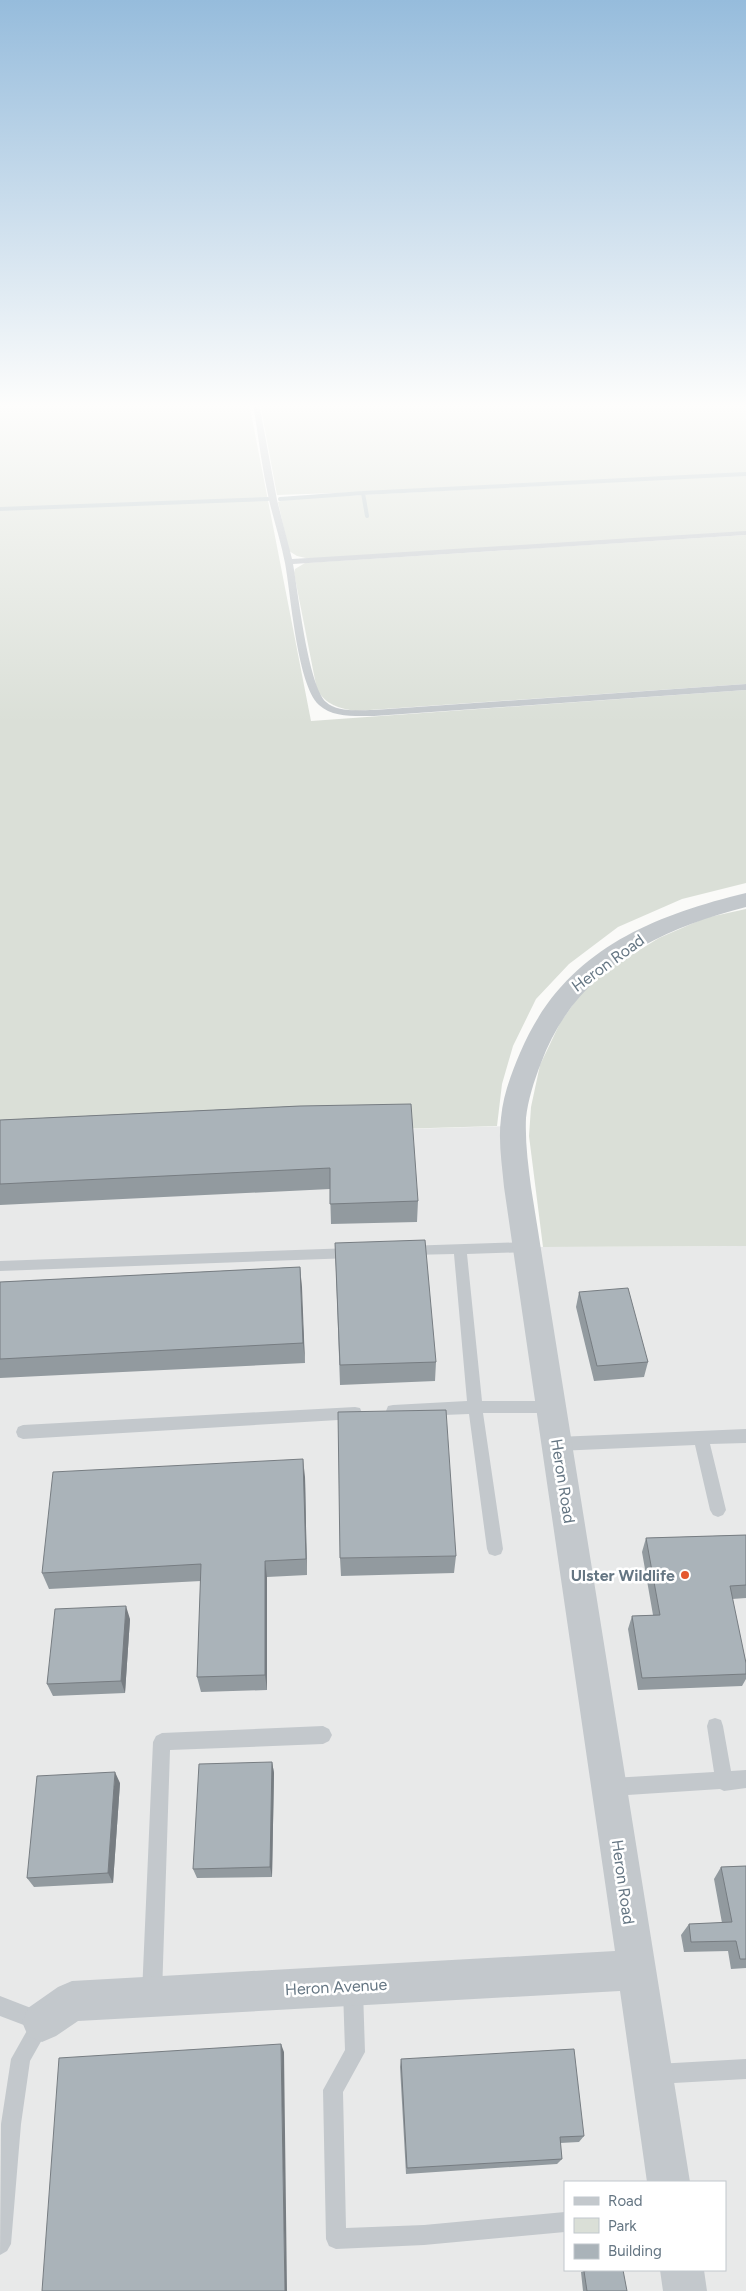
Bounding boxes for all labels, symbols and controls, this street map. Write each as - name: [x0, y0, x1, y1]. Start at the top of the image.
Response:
- street label: Heron Road: [568, 930, 648, 996]
- street label: Heron Road: [547, 1437, 579, 1525]
- place label: Ulster Wildlife: [571, 1566, 675, 1585]
- marker: Ulster Wildlife: [679, 1569, 691, 1581]
- street label: Heron Road: [608, 1839, 638, 1925]
- street label: Heron Avenue: [284, 1975, 388, 1999]
- legend: [564, 2181, 726, 2271]
- text: Road: [608, 2192, 643, 2210]
- text: Park: [608, 2217, 637, 2235]
- text: Building: [608, 2242, 662, 2260]

